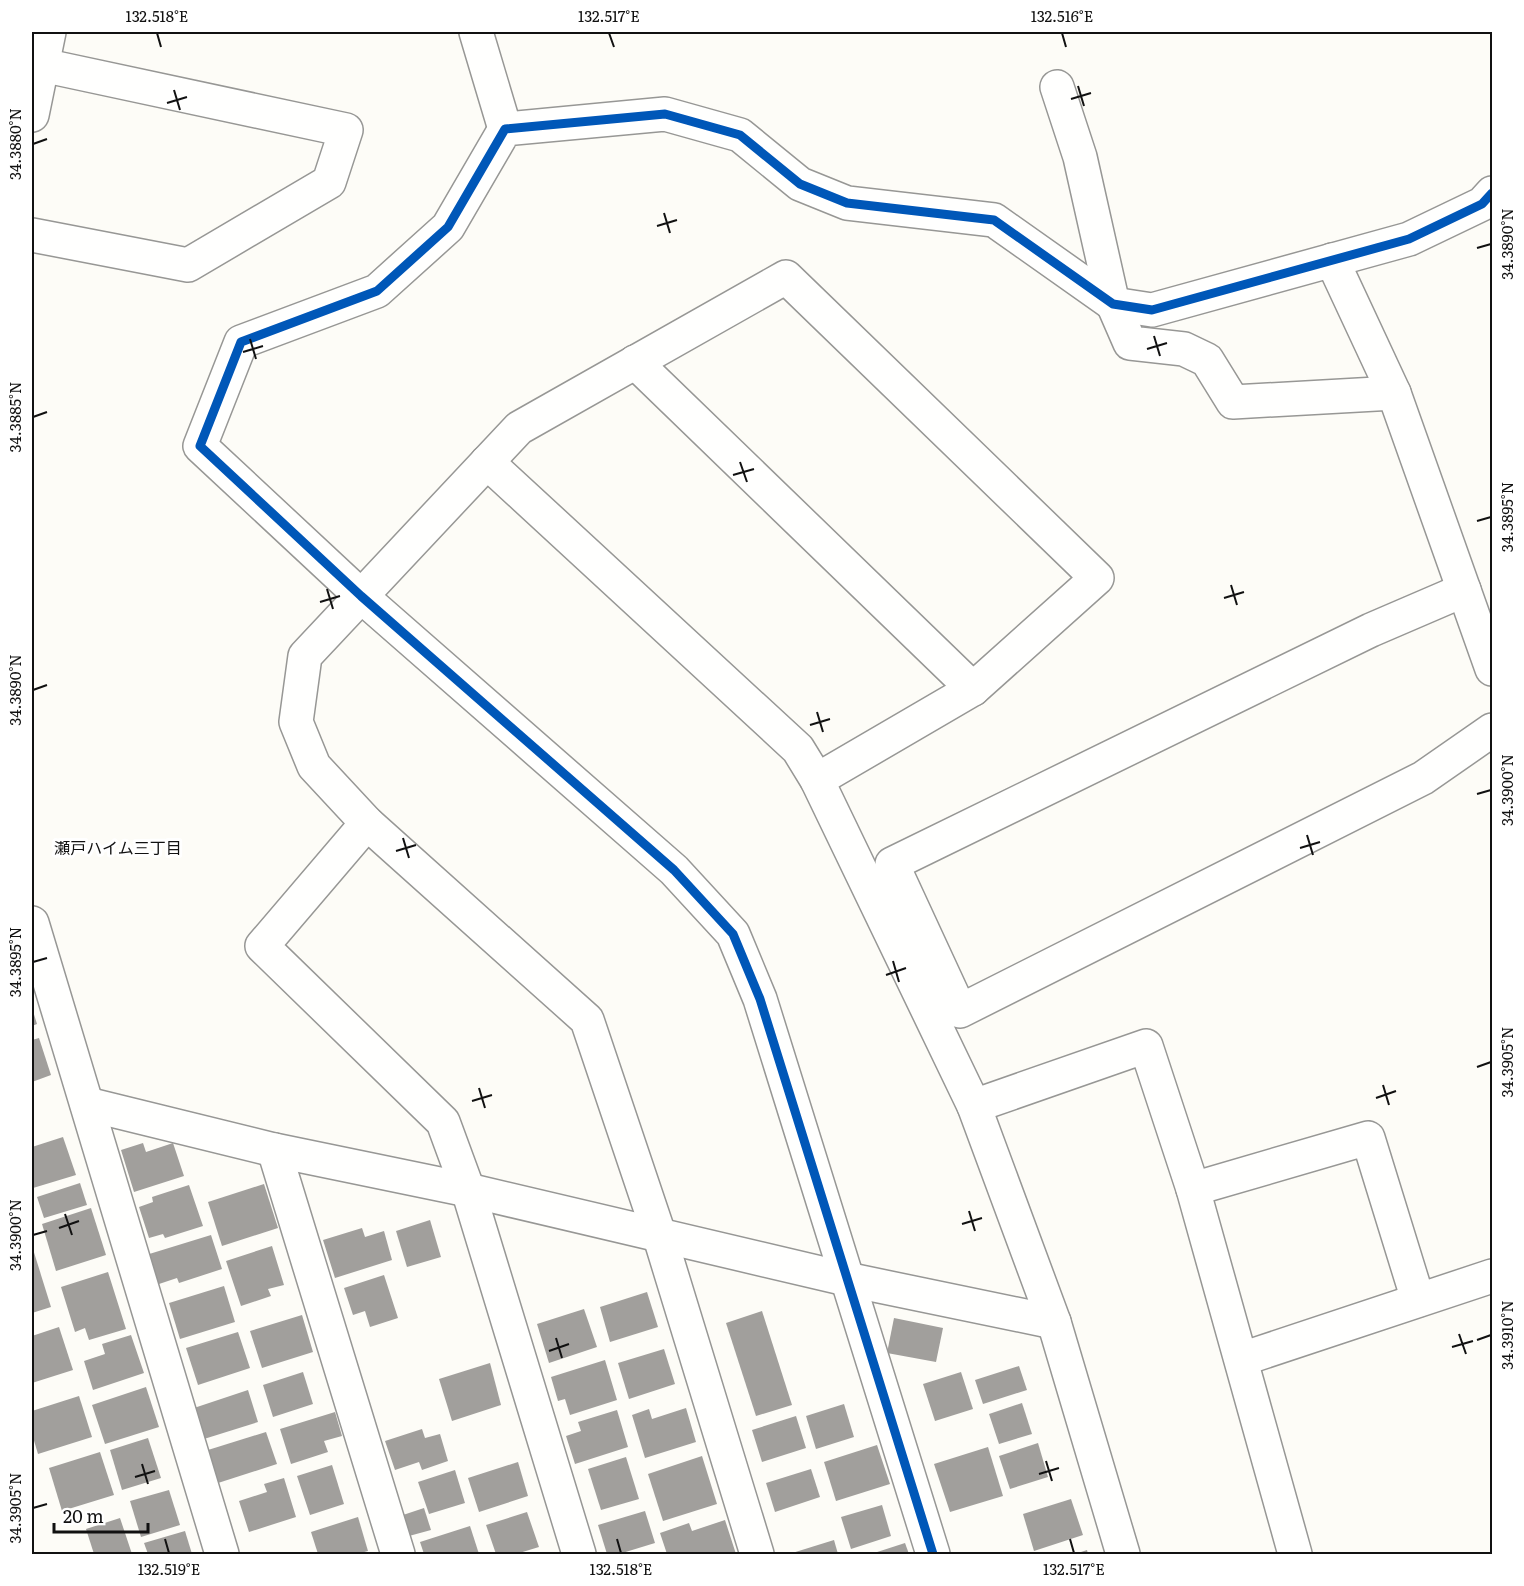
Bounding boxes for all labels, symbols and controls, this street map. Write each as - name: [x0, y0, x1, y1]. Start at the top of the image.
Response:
- text: 132.518°E: [126, 4, 188, 27]
- text: 132.517°E: [578, 4, 640, 27]
- text: 132.516°E: [1031, 4, 1093, 27]
- text: 34.3880°N: [3, 108, 26, 180]
- text: 34.3890°N: [1495, 208, 1518, 280]
- text: 34.3885°N: [3, 381, 26, 453]
- text: 34.3895°N: [1495, 482, 1518, 552]
- text: 34.3890°N: [3, 654, 26, 726]
- text: 34.3900°N: [1495, 754, 1518, 826]
- district label: 瀬戸ハイム三丁目: [54, 835, 182, 859]
- text: 34.3895°N: [3, 927, 26, 997]
- text: 34.3905°N: [1495, 1026, 1518, 1098]
- text: 34.3900°N: [3, 1199, 26, 1271]
- text: 34.3910°N: [1495, 1300, 1518, 1370]
- text: 34.3905°N: [3, 1472, 26, 1544]
- scale bar: [54, 1496, 148, 1534]
- text: 20 m: [63, 1502, 104, 1529]
- text: 132.519°E: [138, 1557, 200, 1580]
- text: 132.518°E: [590, 1557, 652, 1580]
- text: 132.517°E: [1043, 1557, 1105, 1580]

